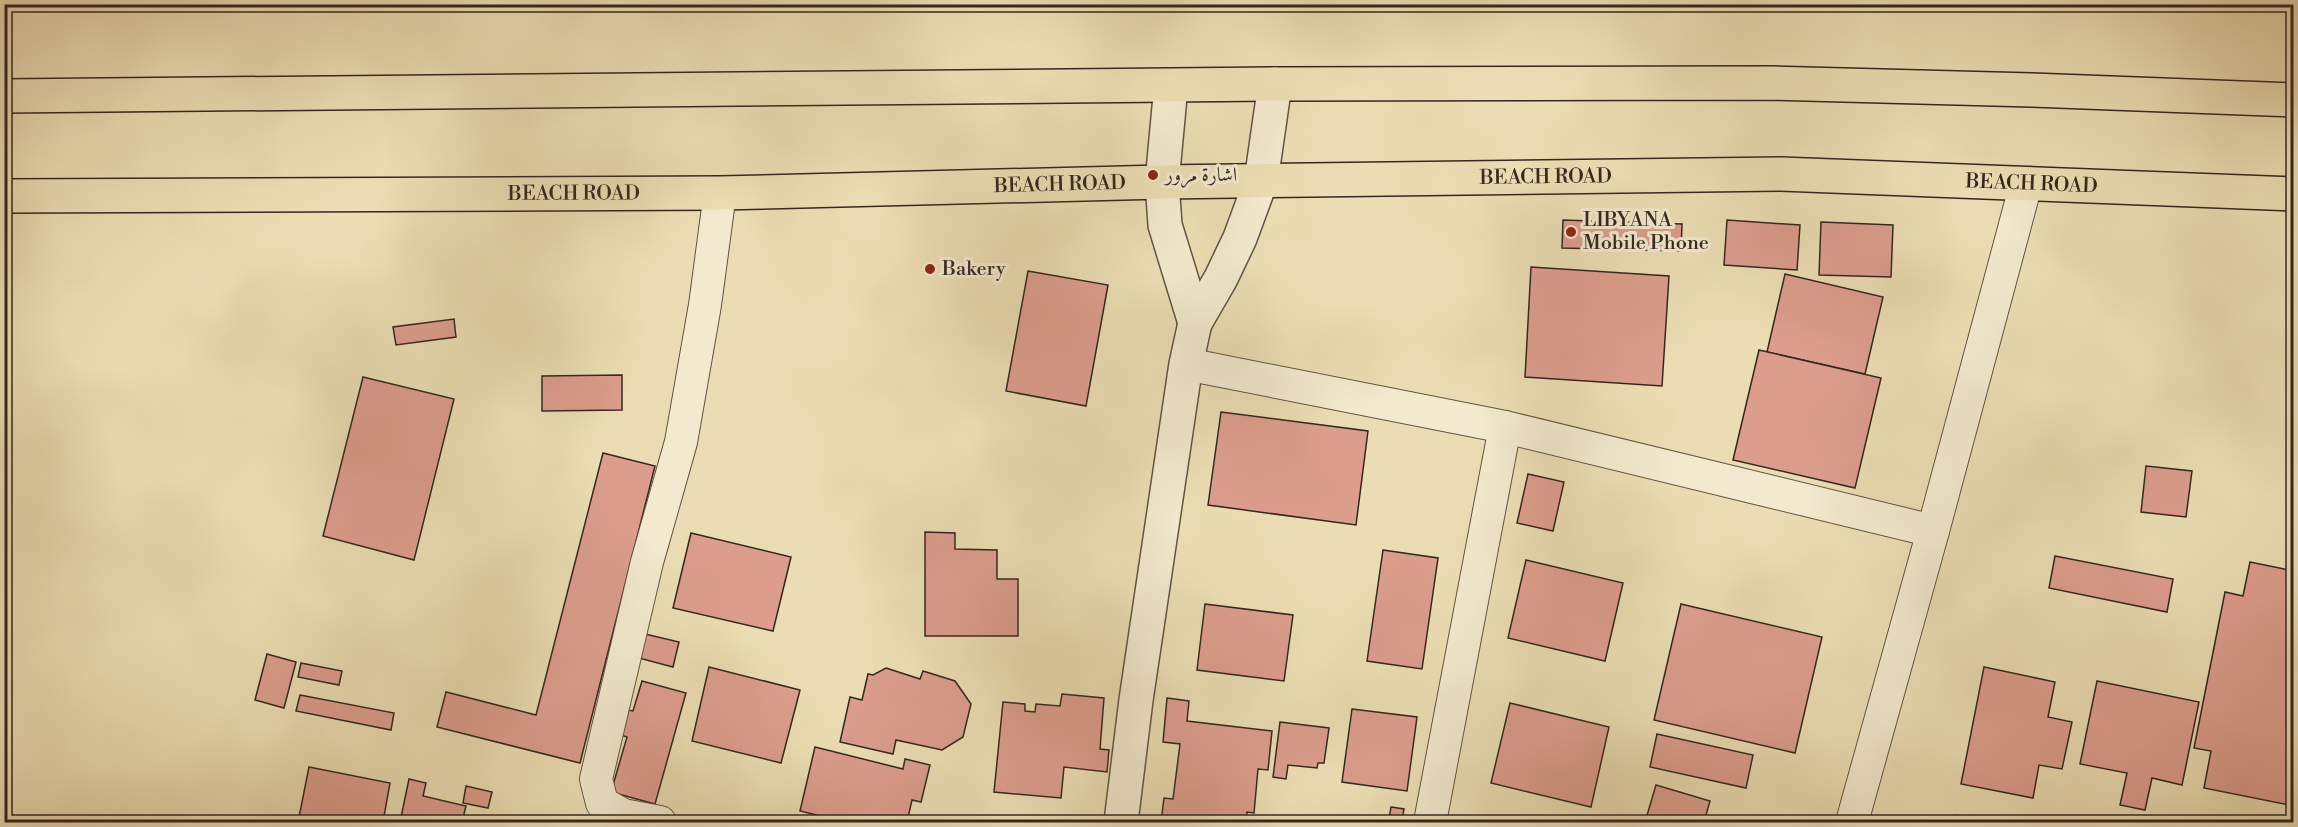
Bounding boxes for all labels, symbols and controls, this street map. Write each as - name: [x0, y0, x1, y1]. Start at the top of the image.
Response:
- place label: اشارة مرور: [1163, 163, 1237, 188]
- street label: BEACH ROAD: [1479, 164, 1612, 190]
- marker: اشارة مرور: [1146, 168, 1160, 182]
- street label: BEACH ROAD: [1964, 169, 2098, 199]
- street label: BEACH ROAD: [992, 170, 1126, 199]
- street label: BEACH ROAD: [507, 181, 640, 206]
- place label: LIBYANA Mobile Phone: [1583, 208, 1709, 256]
- marker: LIBYANA Mobile Phone: [1564, 225, 1578, 239]
- place label: Bakery: [941, 257, 1006, 282]
- marker: Bakery: [923, 262, 937, 276]

